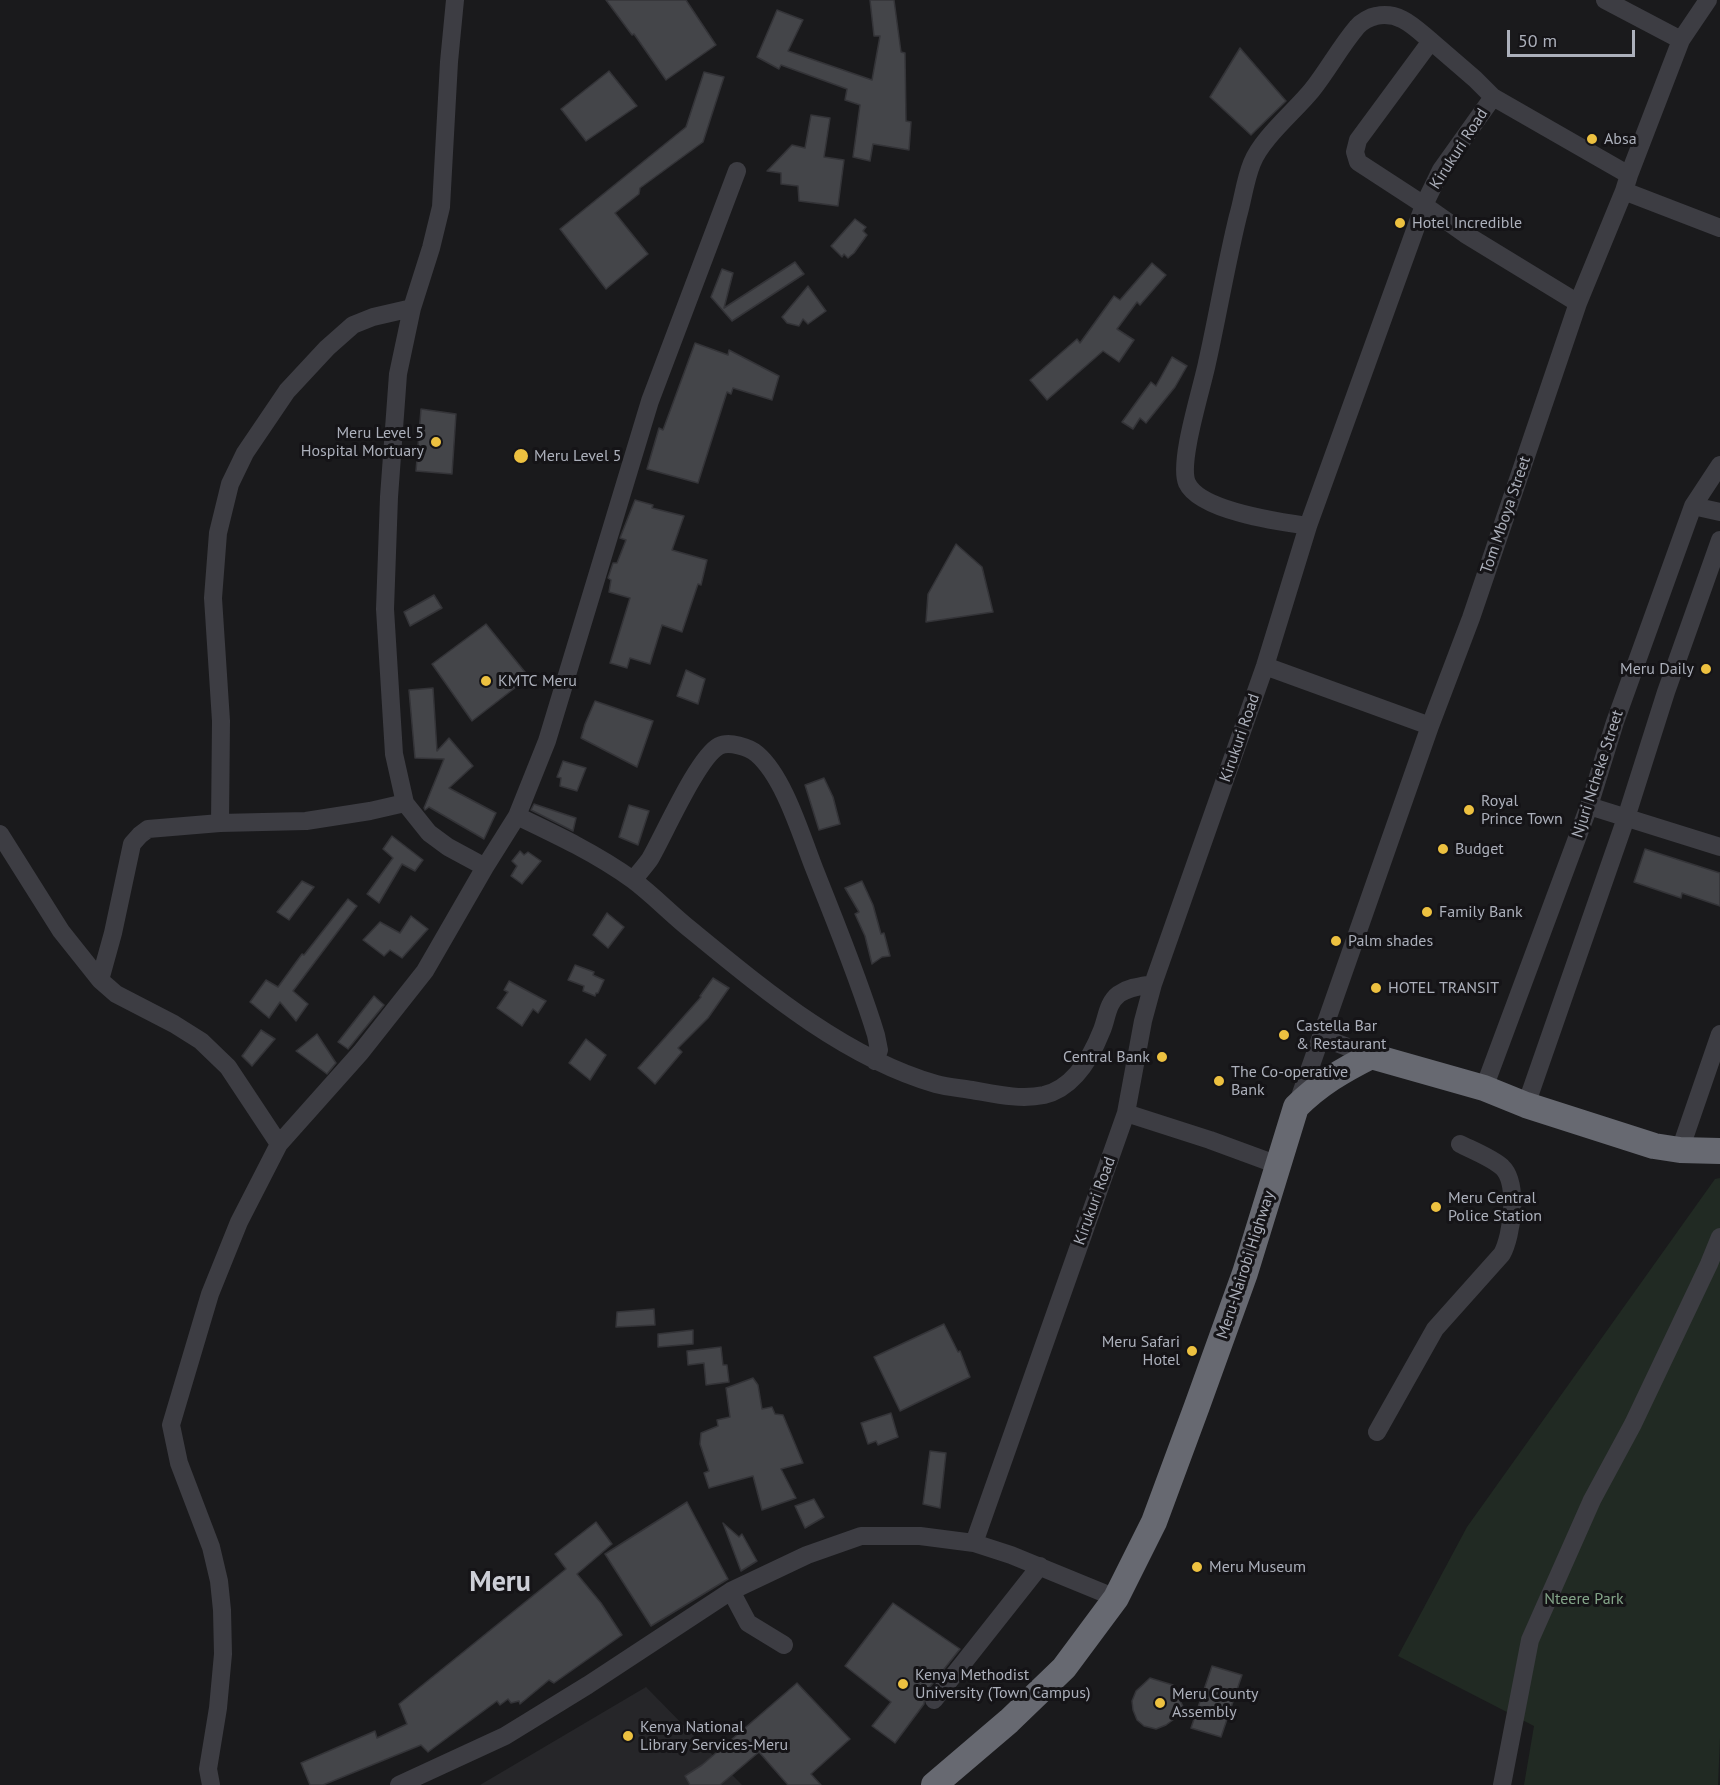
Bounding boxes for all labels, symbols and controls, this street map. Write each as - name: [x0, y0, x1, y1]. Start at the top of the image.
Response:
- scale bar: [1510, 18, 1638, 56]
- text: 50 m: [1518, 29, 1557, 52]
- street label: Kirukuri Road: [1426, 105, 1492, 193]
- place label: Absa: [1604, 129, 1637, 149]
- marker: Absa: [1585, 132, 1599, 146]
- place label: Hotel Incredible: [1412, 213, 1522, 233]
- marker: Hotel Incredible: [1393, 216, 1407, 230]
- place label: Meru Level 5 Hospital Mortuary: [301, 423, 424, 461]
- marker: Meru Level 5 Hospital Mortuary: [429, 435, 443, 449]
- place label: Meru Level 5: [534, 446, 622, 466]
- marker: Meru Level 5: [512, 447, 530, 465]
- street label: Tom Mboya Street: [1477, 454, 1535, 576]
- place label: Meru Daily: [1620, 659, 1694, 679]
- marker: Meru Daily: [1699, 662, 1713, 676]
- place label: KMTC Meru: [498, 671, 577, 691]
- marker: KMTC Meru: [479, 674, 493, 688]
- street label: Kirukuri Road: [1216, 691, 1264, 785]
- street label: Njuri Ncheke Street: [1568, 708, 1628, 840]
- place label: Royal Prince Town: [1481, 791, 1563, 829]
- marker: Royal Prince Town: [1462, 803, 1476, 817]
- place label: Budget: [1455, 839, 1504, 859]
- marker: Budget: [1436, 842, 1450, 856]
- place label: Family Bank: [1439, 902, 1523, 922]
- marker: Family Bank: [1420, 905, 1434, 919]
- place label: Palm shades: [1348, 931, 1433, 951]
- marker: Palm shades: [1329, 934, 1343, 948]
- place label: HOTEL TRANSIT: [1388, 978, 1499, 998]
- marker: HOTEL TRANSIT: [1369, 981, 1383, 995]
- place label: Castella Bar & Restaurant: [1296, 1016, 1386, 1054]
- marker: Castella Bar & Restaurant: [1277, 1028, 1291, 1042]
- place label: Central Bank: [1063, 1047, 1150, 1067]
- marker: Central Bank: [1155, 1050, 1169, 1064]
- place label: The Co-operative Bank: [1231, 1062, 1348, 1100]
- marker: The Co-operative Bank: [1212, 1074, 1226, 1088]
- street label: Kirukuri Road: [1070, 1154, 1120, 1248]
- place label: Meru Central Police Station: [1448, 1188, 1542, 1226]
- street label: Meru-Nairobi Highway: [1213, 1189, 1279, 1341]
- marker: Meru Central Police Station: [1429, 1200, 1443, 1214]
- place label: Meru Safari Hotel: [1102, 1332, 1180, 1370]
- marker: Meru Safari Hotel: [1185, 1344, 1199, 1358]
- place label: Meru Museum: [1209, 1557, 1306, 1577]
- marker: Meru Museum: [1190, 1560, 1204, 1574]
- district label: Meru: [469, 1566, 531, 1600]
- park label: Nteere Park: [1544, 1589, 1624, 1609]
- place label: Kenya Methodist University (Town Campus): [915, 1665, 1091, 1703]
- marker: Kenya Methodist University (Town Campus): [896, 1677, 910, 1691]
- place label: Meru County Assembly: [1172, 1684, 1259, 1722]
- marker: Meru County Assembly: [1153, 1696, 1167, 1710]
- place label: Kenya National Library Services-Meru: [640, 1717, 788, 1755]
- marker: Kenya National Library Services-Meru: [621, 1729, 635, 1743]

